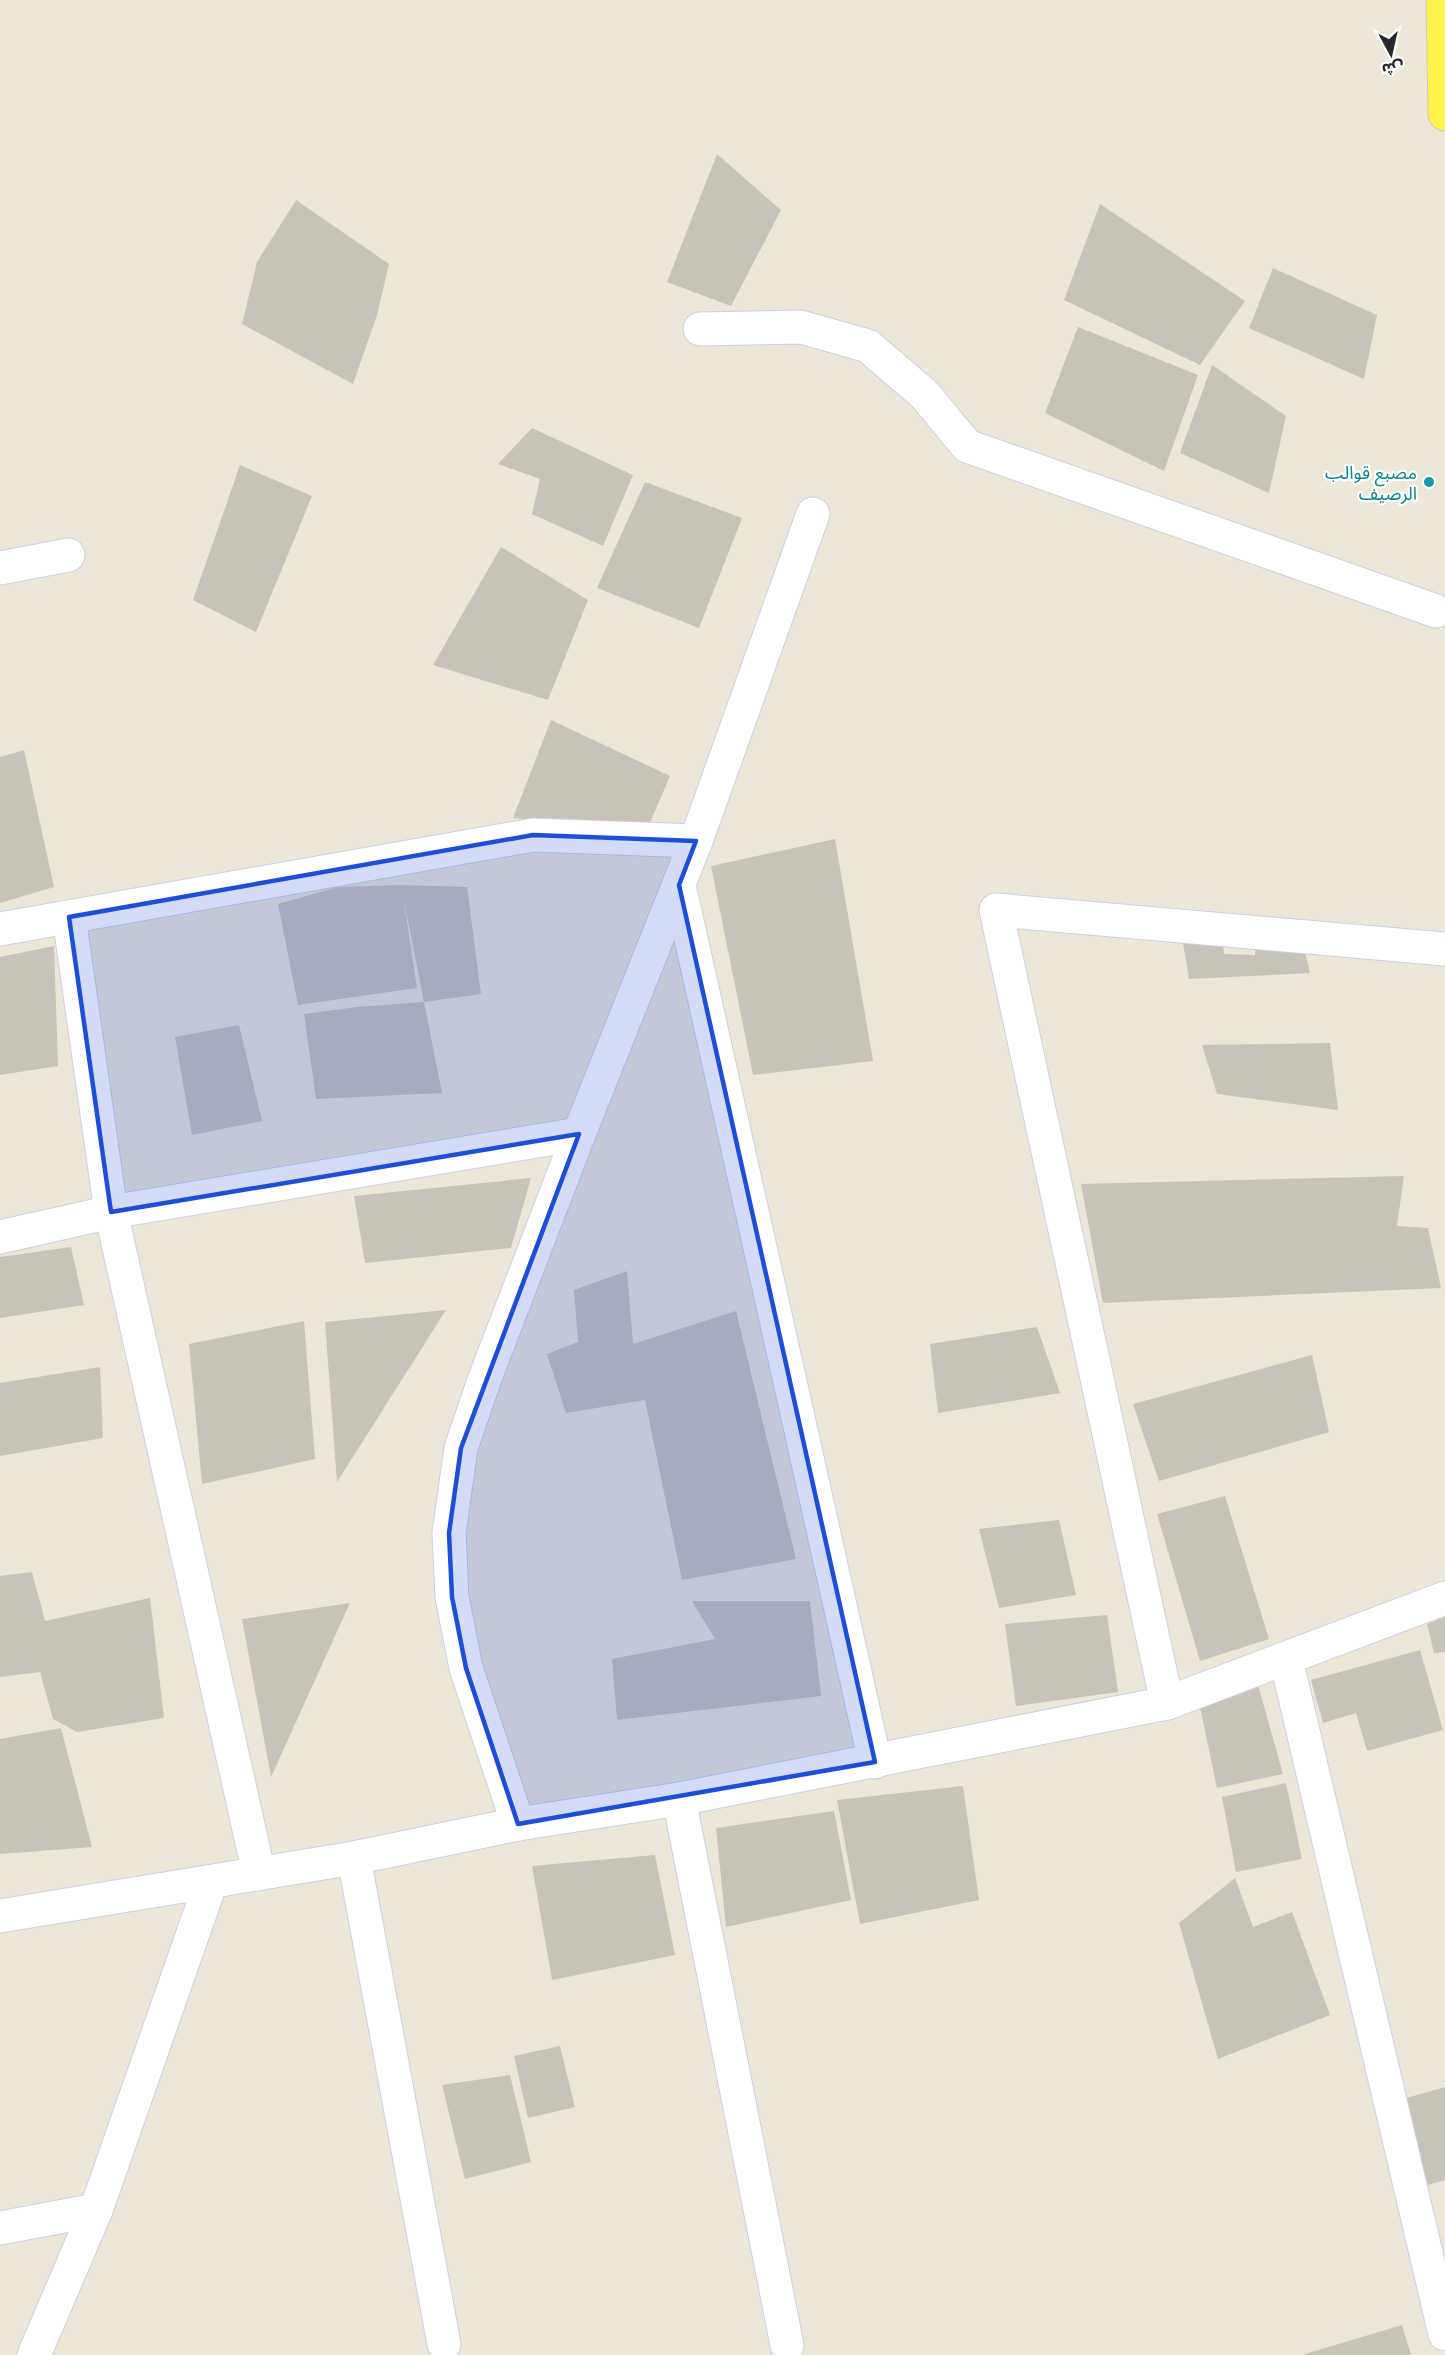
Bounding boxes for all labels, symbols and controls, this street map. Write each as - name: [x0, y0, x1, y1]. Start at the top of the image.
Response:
- north arrow: [1361, 24, 1421, 84]
- text: ش: [1381, 57, 1405, 80]
- place label: مصبع قوالب الرصيف: [1325, 461, 1417, 505]
- marker: مصبع قوالب الرصيف: [1422, 475, 1436, 489]

